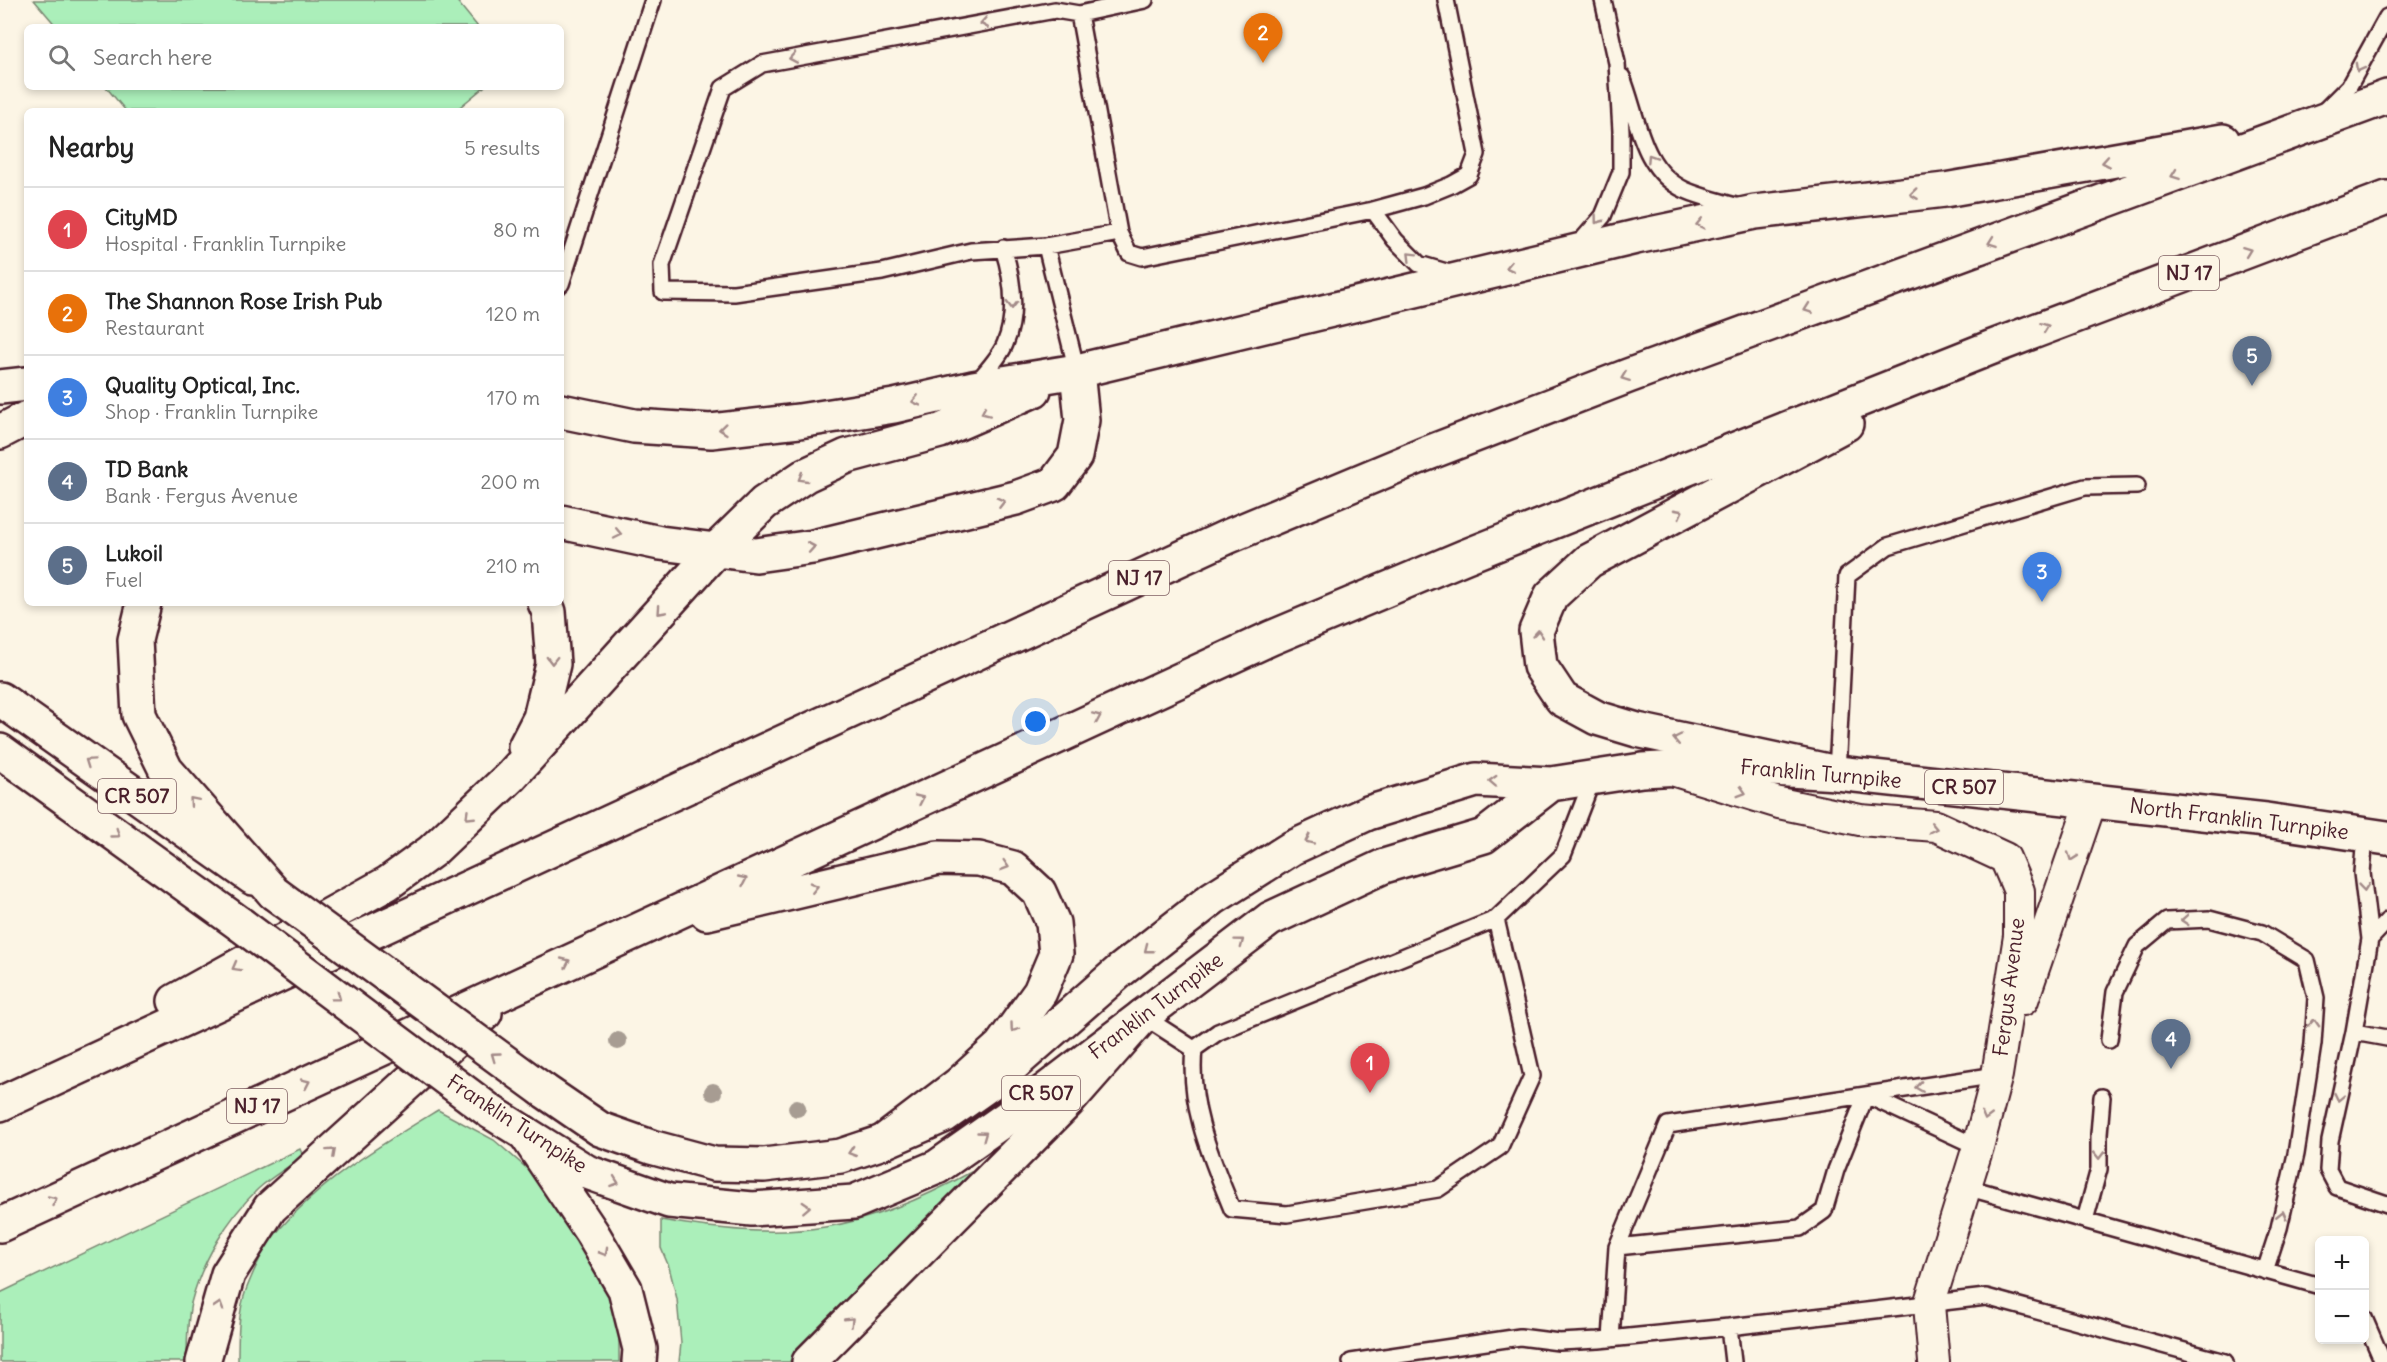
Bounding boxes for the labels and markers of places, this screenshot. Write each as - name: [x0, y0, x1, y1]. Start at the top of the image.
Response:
- pin: 2: [1244, 14, 1282, 63]
- pin: 5: [2232, 336, 2272, 386]
- pin: 3: [2022, 552, 2062, 602]
- pin: 4: [2152, 1020, 2190, 1069]
- pin: 1: [1350, 1044, 1390, 1093]

